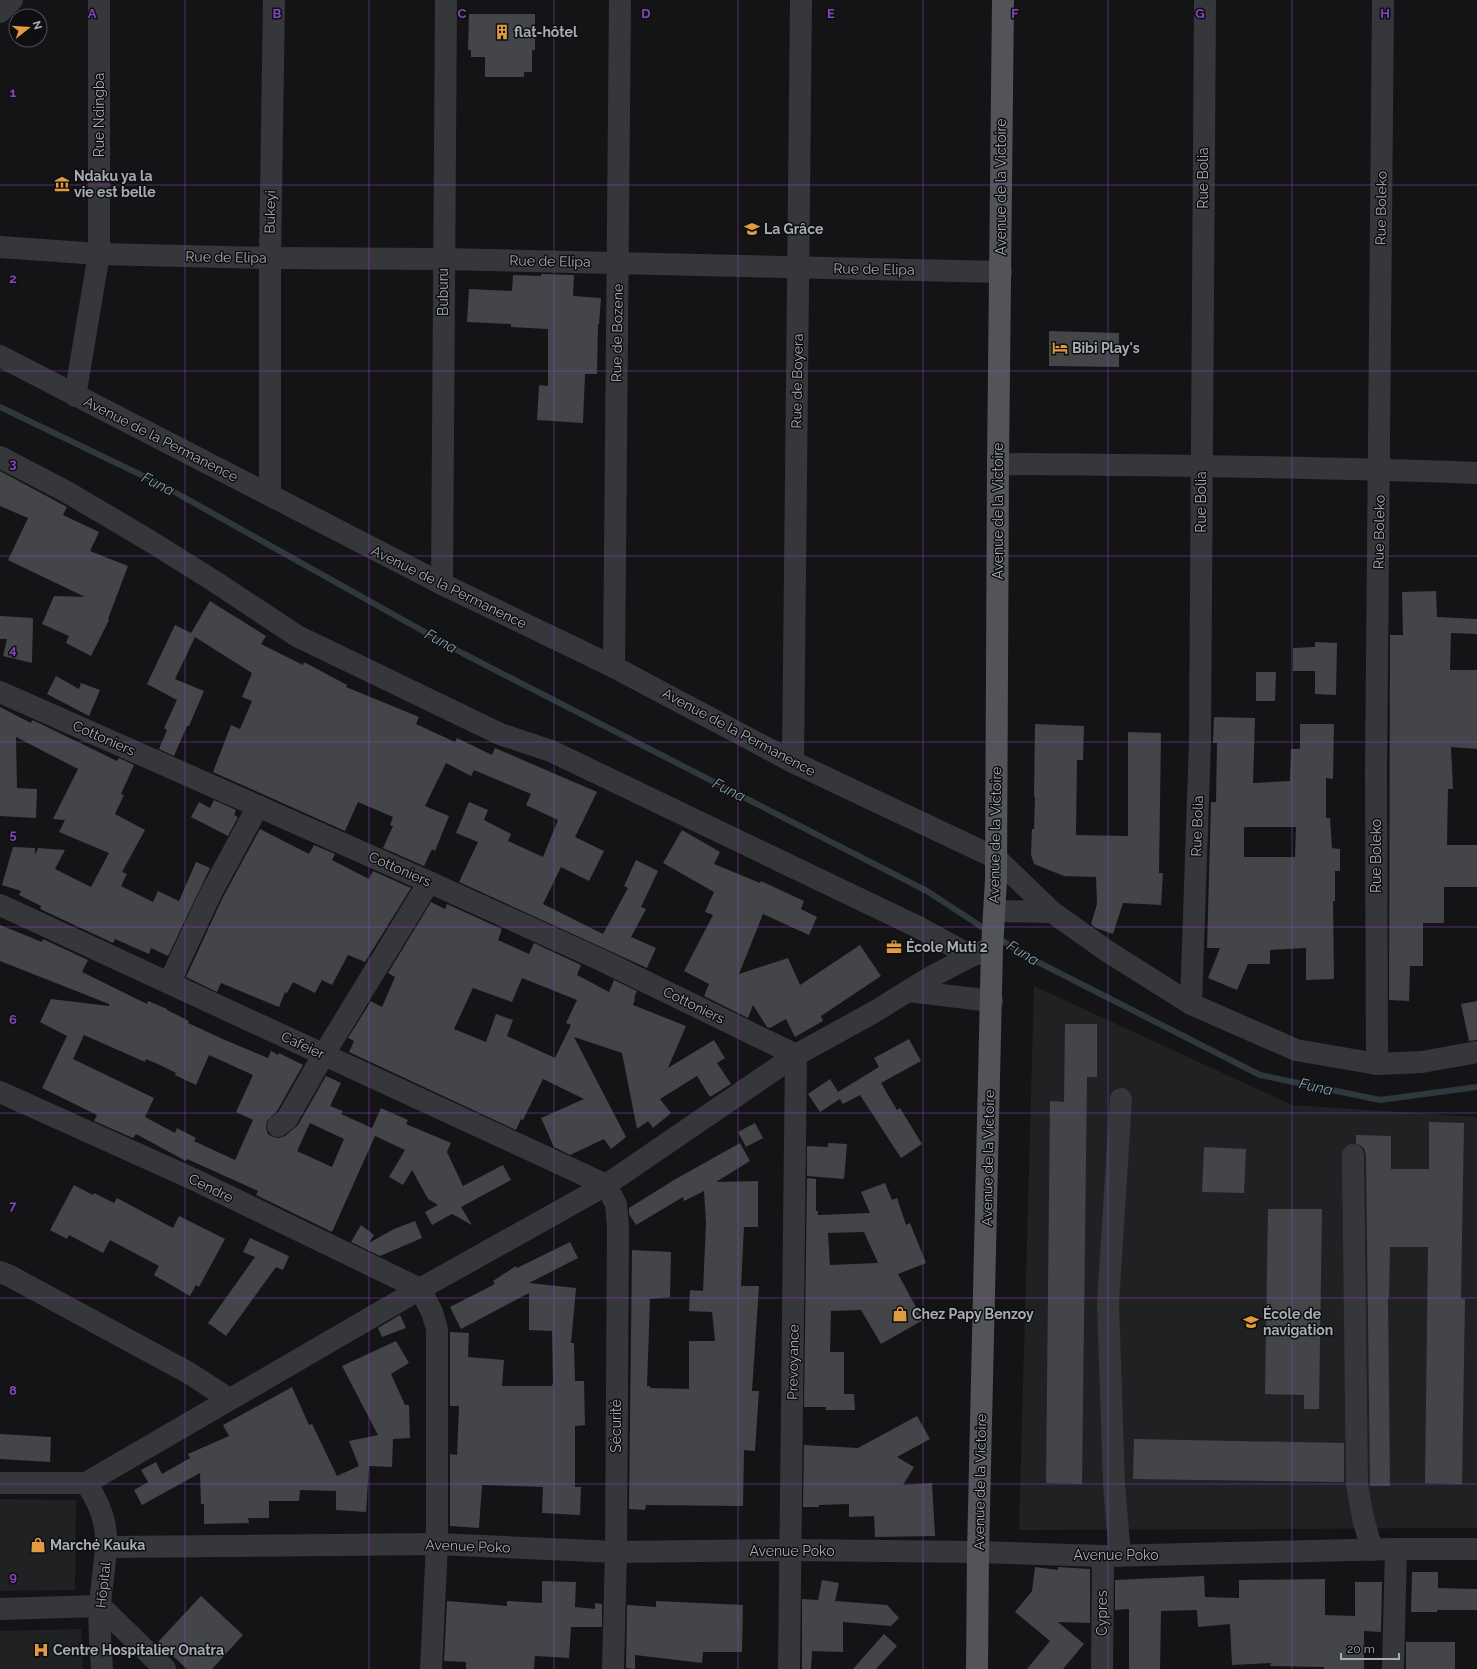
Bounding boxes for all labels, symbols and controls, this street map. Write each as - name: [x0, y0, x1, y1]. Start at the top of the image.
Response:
- text: A: [88, 6, 97, 21]
- text: B: [273, 6, 282, 21]
- text: C: [458, 6, 467, 21]
- text: D: [641, 6, 651, 21]
- text: E: [827, 6, 835, 21]
- text: F: [1011, 6, 1019, 21]
- text: G: [1195, 6, 1205, 21]
- text: H: [1380, 6, 1390, 21]
- north arrow: [8, 8, 48, 48]
- text: N: [30, 19, 45, 31]
- building icon: flat-hôtel: [493, 23, 511, 41]
- place label: flat-hôtel: [514, 24, 578, 40]
- street label: Rue Ndingba: [91, 73, 107, 157]
- text: 1: [10, 85, 17, 100]
- street label: Avenue de la Victoire: [993, 119, 1009, 255]
- street label: Rue Bolia: [1195, 147, 1211, 209]
- place label: Ndaku ya la vie est belle: [74, 168, 156, 200]
- street label: Rue Boleko: [1372, 171, 1390, 245]
- museum icon: Ndaku ya la vie est belle: [53, 175, 71, 193]
- street label: Bukeyi: [262, 190, 278, 234]
- school or university icon: La Grâce: [743, 220, 761, 238]
- place label: La Grâce: [764, 221, 824, 237]
- street label: Rue de Elipa: [185, 248, 267, 266]
- street label: Rue de Elipa: [509, 252, 591, 270]
- street label: Rue de Elipa: [833, 260, 915, 278]
- street label: Buburu: [435, 268, 451, 316]
- text: 2: [9, 271, 17, 286]
- street label: Rue de Bozene: [608, 284, 626, 382]
- street label: Rue de Boyera: [788, 333, 806, 429]
- hotel icon: Bibi Play's: [1051, 339, 1069, 357]
- place label: Bibi Play's: [1072, 340, 1140, 356]
- street label: Avenue de la Permanence: [81, 393, 241, 485]
- street label: Avenue de la Victoire: [990, 443, 1006, 579]
- text: 3: [9, 456, 17, 471]
- water label: Funa: [139, 468, 177, 500]
- street label: Rue Bolia: [1193, 471, 1209, 533]
- street label: Rue Boleko: [1370, 495, 1388, 569]
- street label: Avenue de la Permanence: [369, 542, 529, 632]
- water label: Funa: [422, 625, 460, 657]
- text: 4: [9, 642, 17, 657]
- street label: Avenue de la Permanence: [660, 685, 818, 779]
- street label: Cottoniers: [70, 717, 138, 759]
- street label: Avenue de la Victoire: [986, 766, 1004, 904]
- water label: Funa: [710, 774, 748, 806]
- street label: Rue Bolia: [1188, 795, 1206, 857]
- street label: Rue Boleko: [1368, 819, 1384, 893]
- text: 5: [9, 827, 17, 842]
- street label: Cottoniers: [366, 848, 434, 890]
- water label: Funa: [1004, 937, 1042, 969]
- office icon: École Muti 2: [885, 938, 903, 956]
- place label: École Muti 2: [906, 938, 988, 955]
- street label: Cottoniers: [661, 983, 728, 1027]
- text: 6: [9, 1012, 17, 1027]
- street label: Cafeier: [279, 1028, 327, 1062]
- water label: Funa: [1298, 1075, 1335, 1099]
- street label: Avenue de la Victoire: [979, 1089, 997, 1227]
- street label: Cendre: [186, 1170, 236, 1206]
- text: 7: [9, 1198, 17, 1213]
- shop icon: Chez Papy Benzoy: [891, 1305, 909, 1323]
- place label: École de navigation: [1263, 1305, 1333, 1338]
- place label: Chez Papy Benzoy: [912, 1306, 1034, 1322]
- school or university icon: École de navigation: [1242, 1313, 1260, 1331]
- street label: Prevoyance: [784, 1324, 802, 1400]
- text: 8: [9, 1383, 17, 1398]
- street label: Sécurité: [608, 1399, 624, 1453]
- street label: Avenue de la Victoire: [971, 1413, 989, 1551]
- shop icon: Marché Kauka: [29, 1536, 47, 1554]
- place label: Marché Kauka: [50, 1537, 145, 1553]
- street label: Avenue Poko: [425, 1537, 511, 1555]
- street label: Avenue Poko: [750, 1543, 834, 1559]
- street label: Avenue Poko: [1074, 1547, 1158, 1563]
- street label: Hôpital: [93, 1561, 113, 1609]
- text: 9: [9, 1569, 17, 1584]
- street label: Cypres: [1094, 1590, 1110, 1636]
- scale bar: [1341, 1635, 1399, 1661]
- hospital icon: Centre Hospitalier Onatra: [32, 1641, 50, 1659]
- place label: Centre Hospitalier Onatra: [53, 1642, 224, 1658]
- text: 20 m: [1347, 1642, 1375, 1656]

